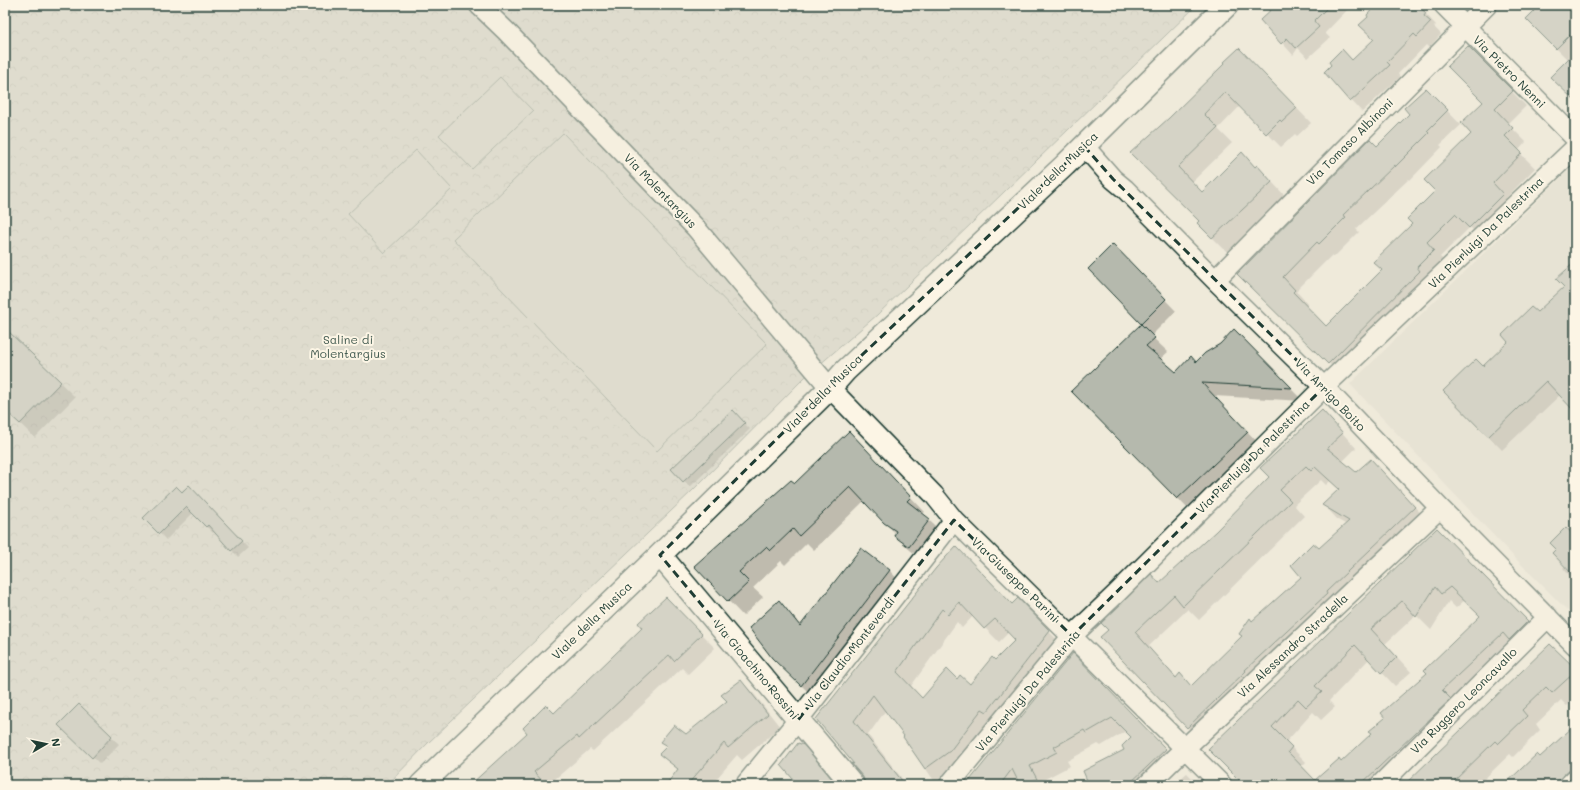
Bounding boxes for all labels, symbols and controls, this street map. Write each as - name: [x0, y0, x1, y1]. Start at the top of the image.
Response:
- street label: Via Pietro Nenni: [1470, 31, 1550, 111]
- street label: Via Tomaso Albinoni: [1302, 94, 1396, 188]
- street label: Viale della Musica: [1014, 128, 1101, 213]
- street label: Via Molentargius: [621, 149, 701, 231]
- street label: Via Pierluigi Da Palestrina: [1424, 173, 1546, 292]
- park label: Saline di Molentargius: [310, 331, 386, 361]
- street label: Viale della Musica: [779, 350, 865, 436]
- street label: Via Arrigo Boito: [1292, 354, 1370, 434]
- street label: Via Pierluigi Da Palestrina: [1192, 396, 1313, 517]
- street label: Via Giuseppe Parini: [968, 533, 1063, 625]
- street label: Viale della Musica: [548, 578, 635, 663]
- street label: Via Alessandro Stradella: [1234, 590, 1351, 701]
- street label: Via Claudio Monteverdi: [801, 593, 898, 712]
- street label: Via Gioachino Rossini: [710, 616, 803, 723]
- street label: Via Pierluigi Da Palestrina: [971, 626, 1083, 755]
- street label: Via Ruggero Leoncavallo: [1407, 644, 1520, 757]
- north arrow: [26, 724, 66, 764]
- text: N: [48, 737, 64, 748]

